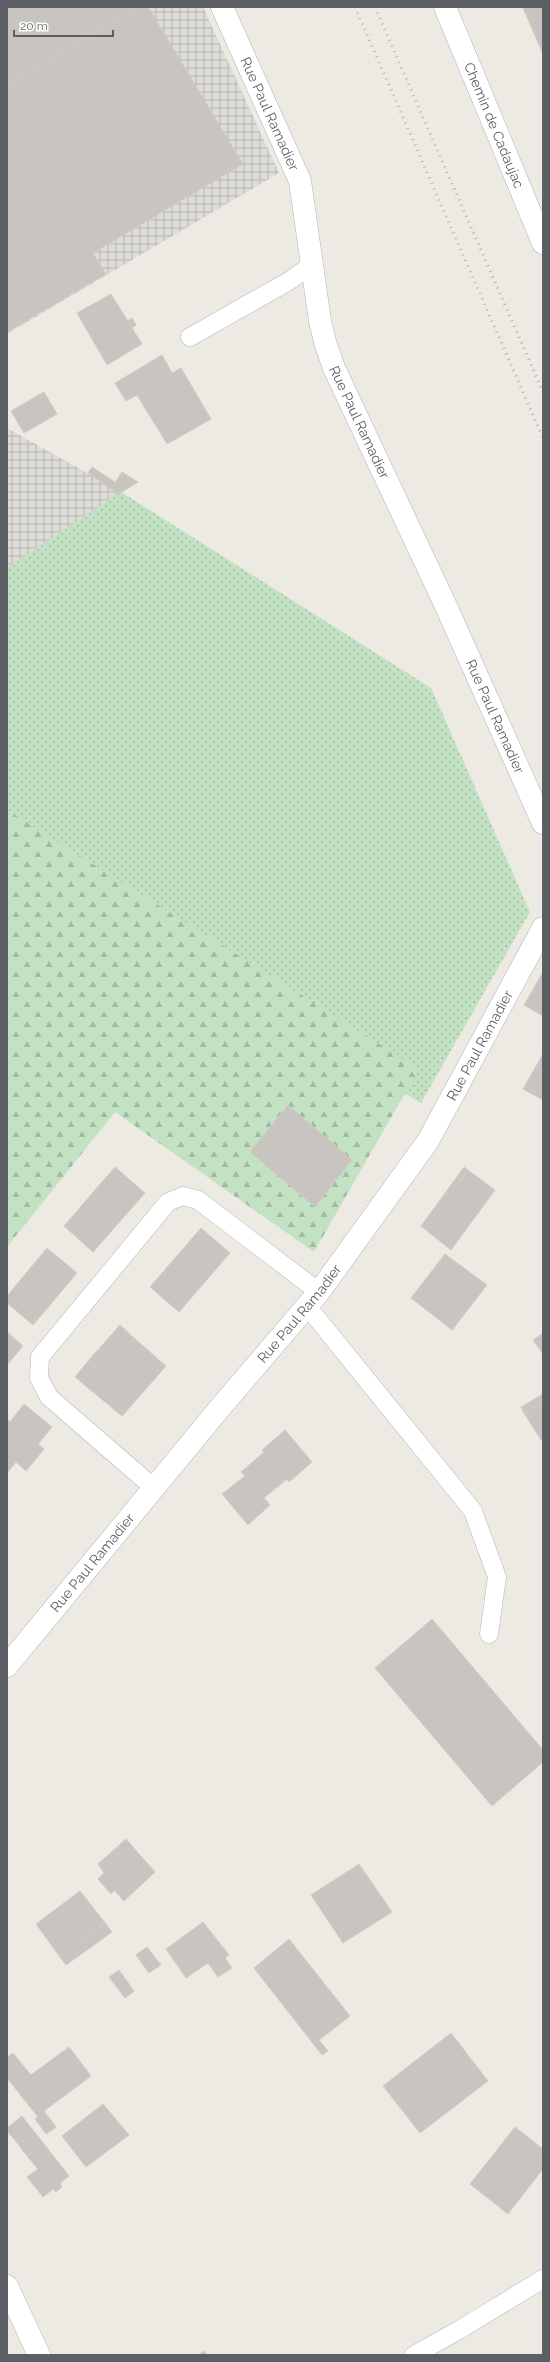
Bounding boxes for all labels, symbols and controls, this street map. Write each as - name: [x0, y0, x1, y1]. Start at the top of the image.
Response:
- scale bar: [14, 12, 113, 38]
- text: 20 m: [20, 19, 48, 33]
- street label: Rue Paul Ramadier: [237, 54, 302, 173]
- street label: Chemin de Cadaujac: [461, 60, 527, 191]
- street label: Rue Paul Ramadier: [326, 363, 393, 481]
- street label: Rue Paul Ramadier: [463, 657, 528, 776]
- street label: Rue Paul Ramadier: [443, 987, 516, 1103]
- street label: Rue Paul Ramadier: [254, 1261, 344, 1366]
- street label: Rue Paul Ramadier: [47, 1510, 138, 1615]

